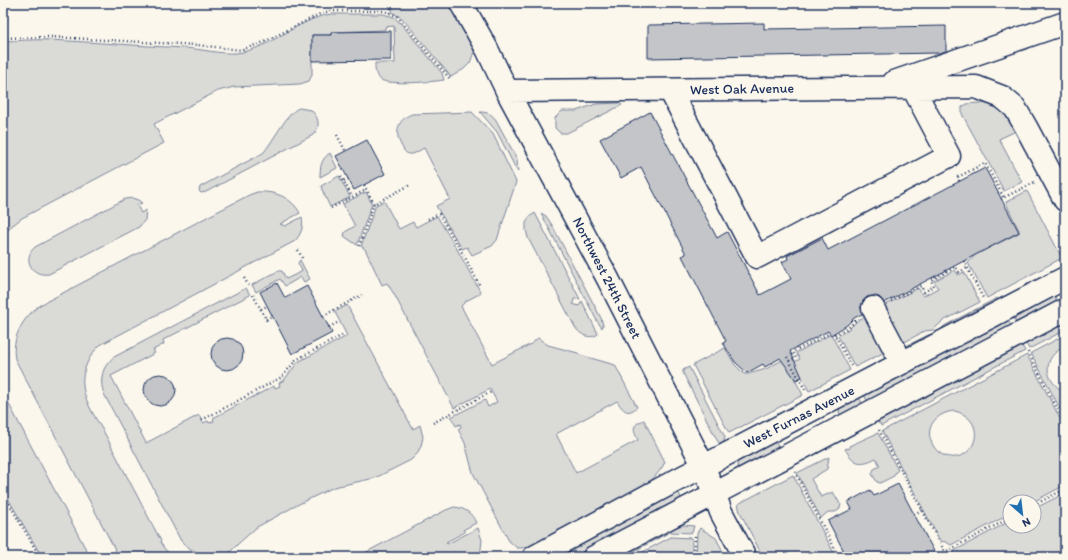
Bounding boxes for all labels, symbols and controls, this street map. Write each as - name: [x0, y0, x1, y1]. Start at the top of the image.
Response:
- street label: West Oak Avenue: [690, 80, 795, 98]
- street label: Northwest 24th Street: [569, 214, 645, 342]
- street label: West Furnas Avenue: [741, 382, 858, 452]
- north arrow: [1002, 494, 1042, 534]
- text: N: [1020, 515, 1033, 530]

